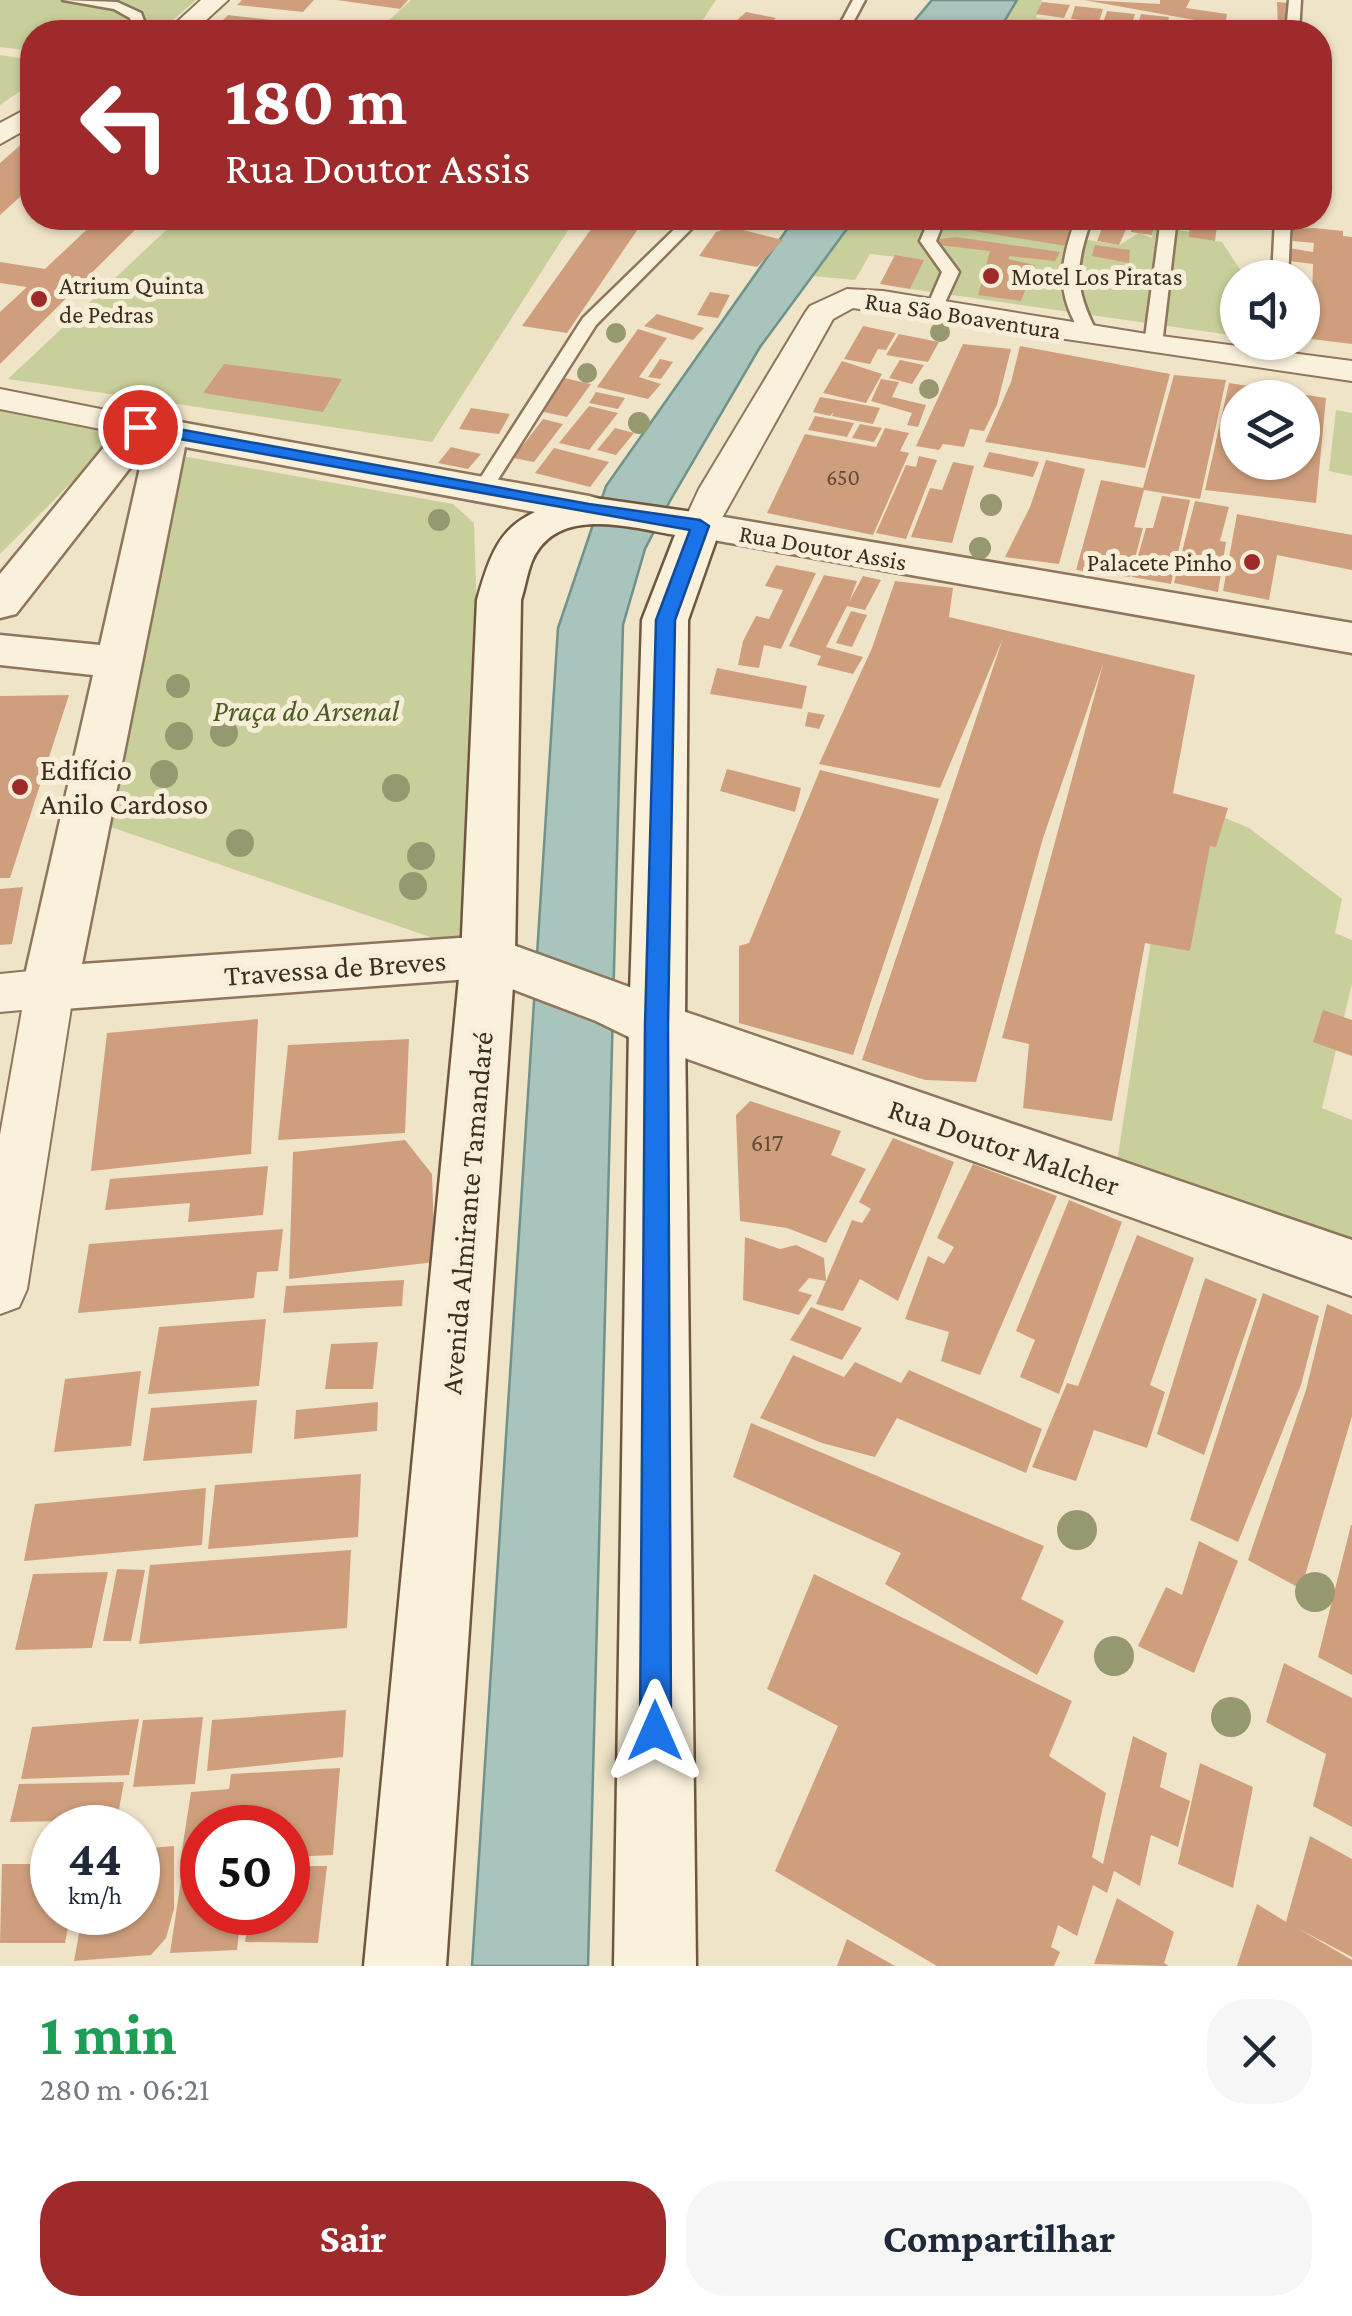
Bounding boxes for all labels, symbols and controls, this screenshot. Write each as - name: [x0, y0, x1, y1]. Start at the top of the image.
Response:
- icon: left: [60, 60, 190, 190]
- text: 180 m: [225, 61, 407, 139]
- text: Rua Doutor Assis: [225, 143, 530, 193]
- map controls: [1220, 260, 1320, 480]
- button: sound: [1220, 260, 1320, 360]
- place label: Motel Los Piratas: [1011, 263, 1182, 290]
- marker: Motel Los Piratas: [980, 265, 1002, 287]
- place label: Atrium Quinta de Pedras: [59, 272, 205, 328]
- street label: Rua São Boaventura: [863, 287, 1063, 344]
- marker: Atrium Quinta de Pedras: [28, 288, 50, 310]
- button: layers: [1220, 380, 1320, 480]
- pin: [98, 385, 183, 470]
- icon: arrive: [113, 400, 168, 455]
- house number: 650: [826, 465, 860, 490]
- street label: Rua Doutor Assis: [737, 519, 909, 576]
- place label: Palacete Pinho: [1087, 549, 1232, 576]
- marker: Palacete Pinho: [1241, 551, 1263, 573]
- park label: Praça do Arsenal: [213, 694, 400, 728]
- place label: Edifício Anilo Cardoso: [40, 753, 208, 820]
- marker: Edifício Anilo Cardoso: [9, 776, 31, 798]
- street label: Travessa de Breves: [223, 943, 447, 992]
- street label: Avenida Almirante Tamandaré: [434, 1030, 499, 1396]
- street label: Rua Doutor Malcher: [884, 1091, 1124, 1202]
- house number: 617: [751, 1129, 783, 1156]
- position arrow: [603, 1679, 707, 1783]
- speed limit sign: 50: [180, 1805, 310, 1935]
- text: 44: [68, 1830, 122, 1886]
- text: km/h: [68, 1882, 122, 1909]
- button: close: [1207, 1999, 1312, 2104]
- text: 1 min: [40, 2000, 177, 2067]
- text: 280 m · 06:21: [40, 2071, 210, 2107]
- button: Sair: [40, 2181, 666, 2296]
- button: Compartilhar: [686, 2181, 1312, 2296]

